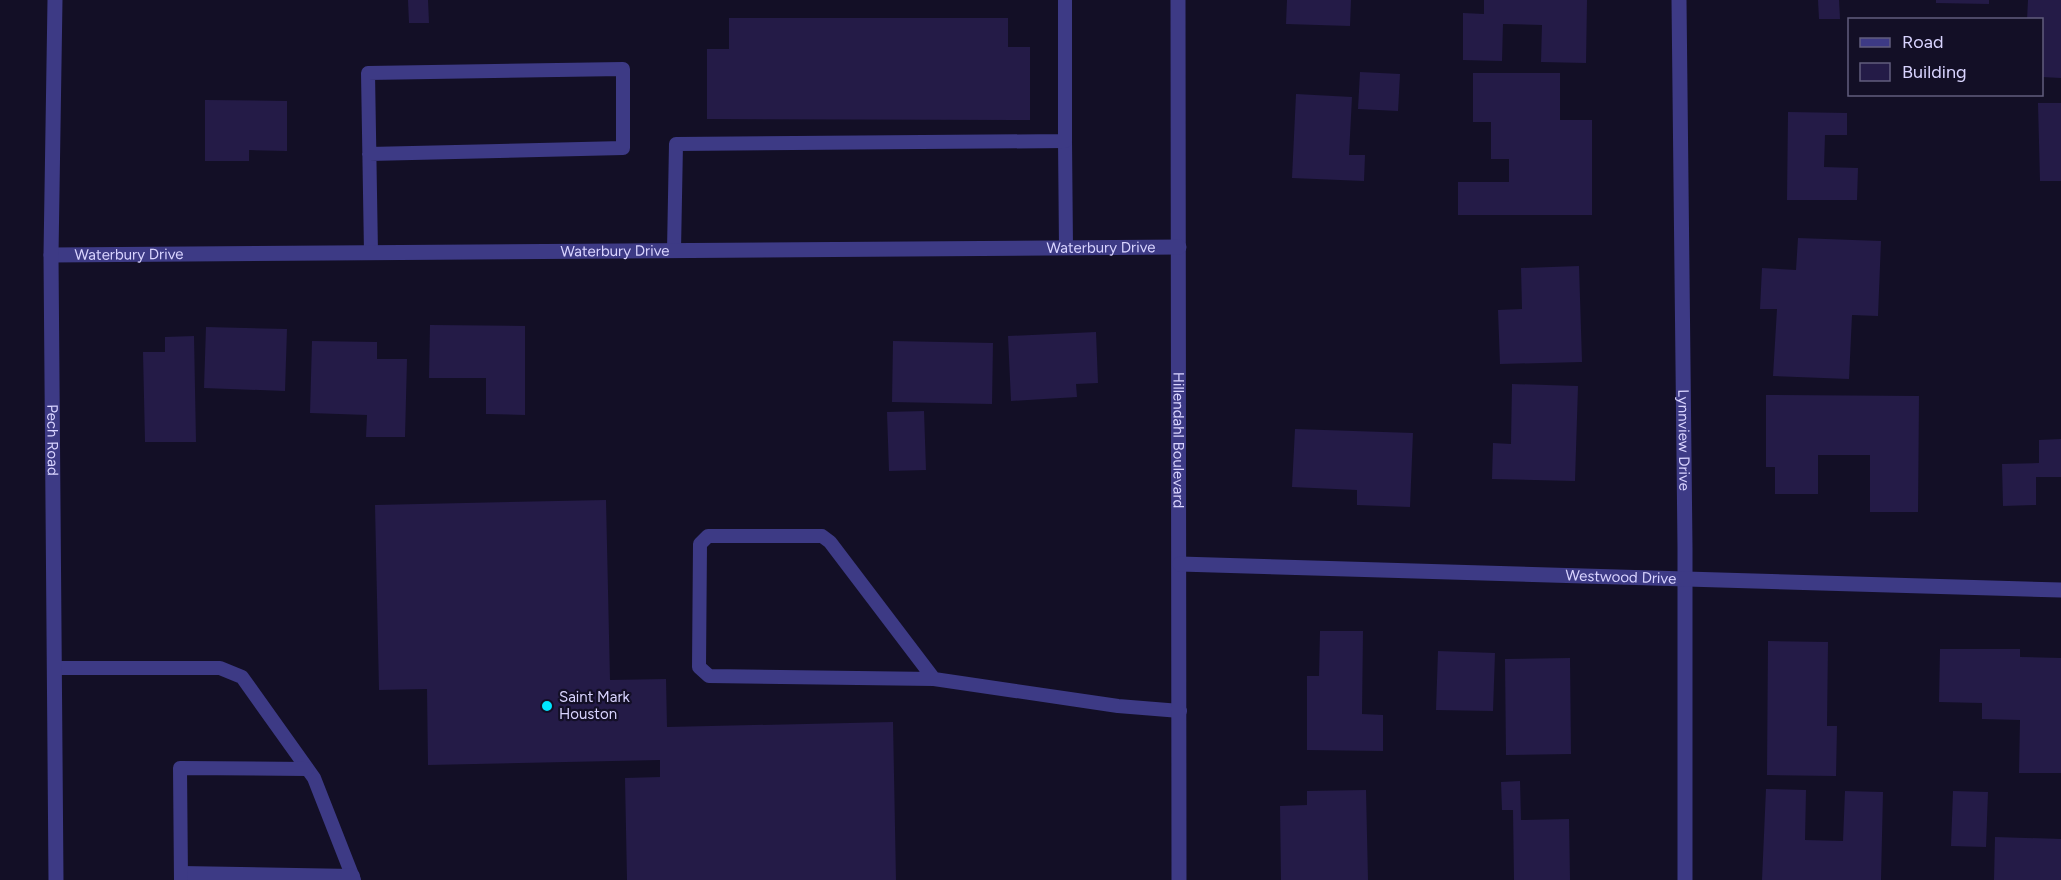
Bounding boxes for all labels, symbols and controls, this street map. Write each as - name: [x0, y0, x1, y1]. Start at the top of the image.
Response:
- legend: [1848, 18, 2043, 96]
- text: Road: [1902, 31, 1943, 53]
- text: Building: [1902, 61, 1967, 83]
- street label: Waterbury Drive: [1046, 238, 1156, 257]
- street label: Waterbury Drive: [560, 242, 670, 260]
- street label: Waterbury Drive: [74, 245, 184, 264]
- street label: Hillendahl Boulevard: [1169, 372, 1188, 508]
- street label: Lynnview Drive: [1674, 389, 1693, 491]
- street label: Pech Road: [43, 404, 62, 476]
- street label: Westwood Drive: [1565, 566, 1677, 588]
- place label: Saint Mark Houston: [559, 688, 630, 723]
- marker: Saint Mark Houston: [540, 699, 554, 713]

